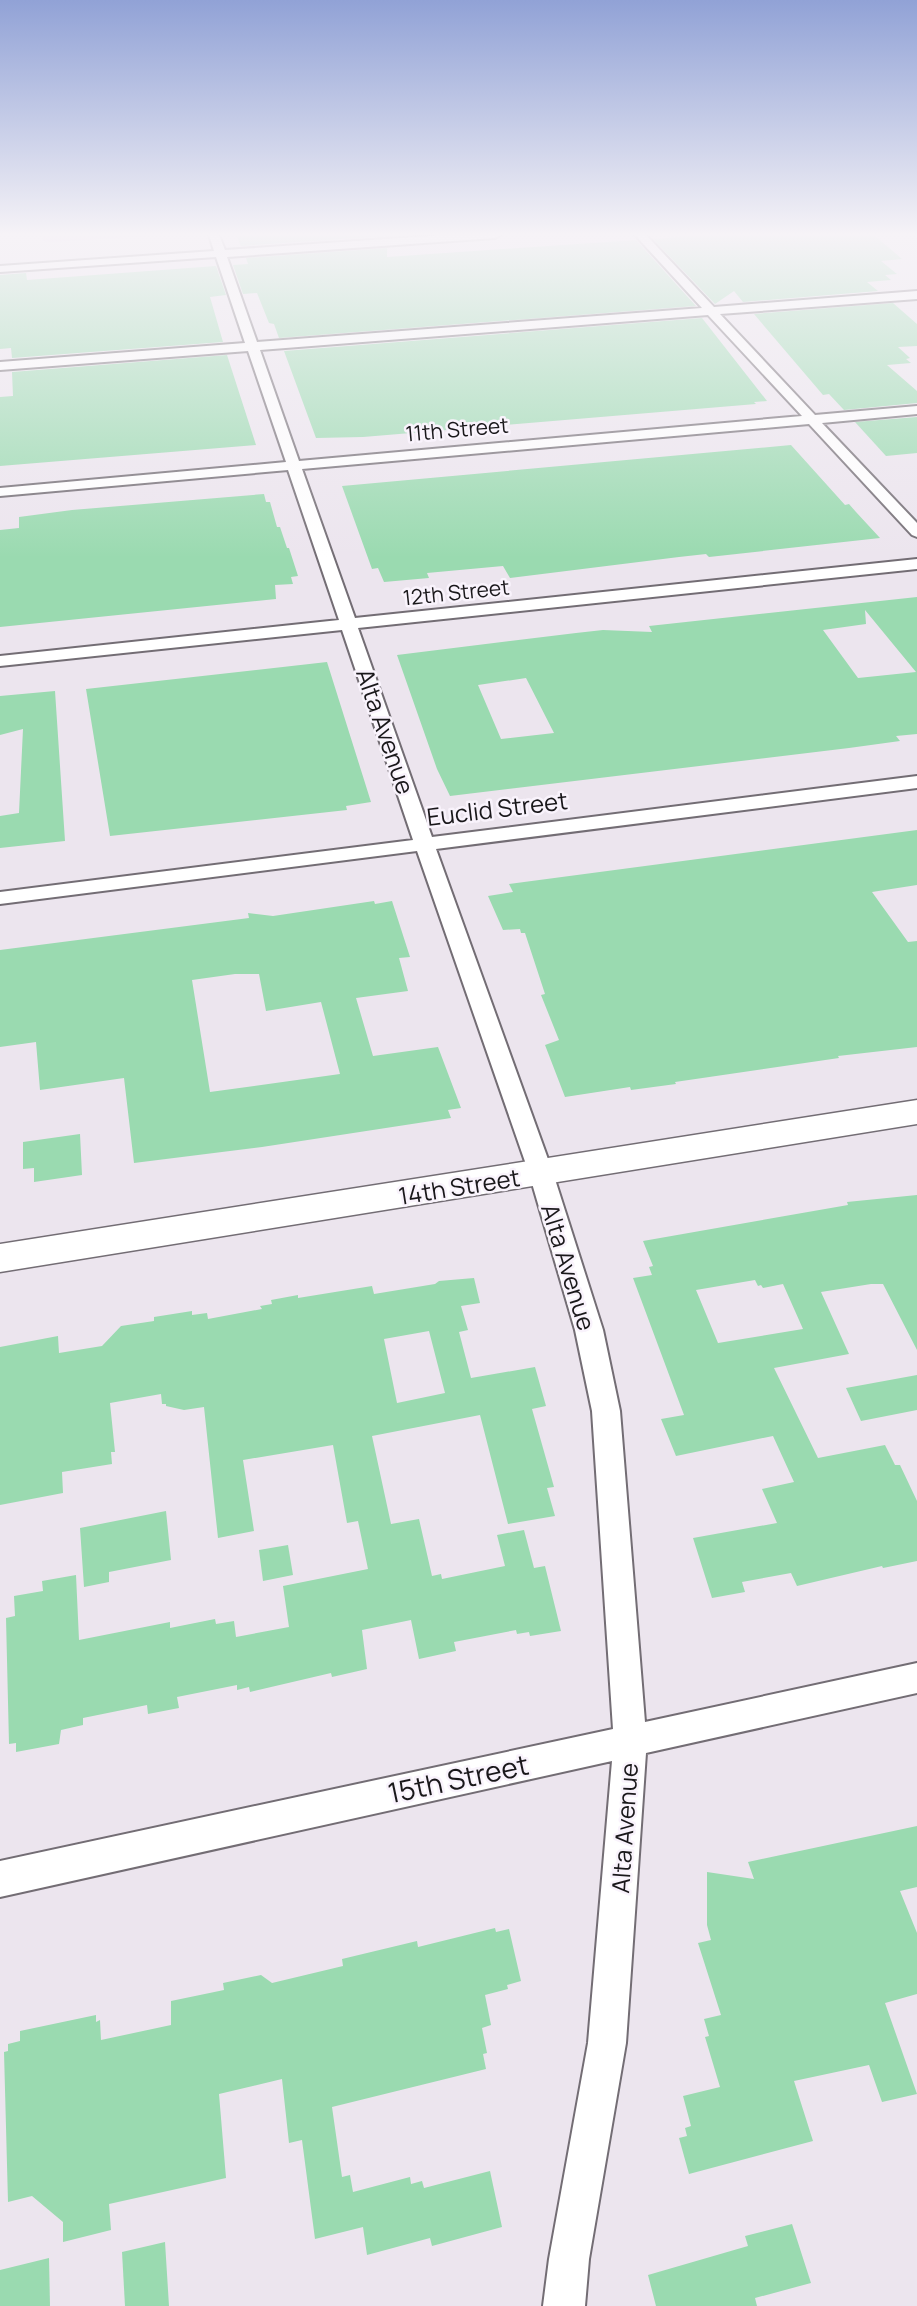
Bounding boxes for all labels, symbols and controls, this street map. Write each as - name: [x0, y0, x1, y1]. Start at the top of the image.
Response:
- street label: 11th Street: [404, 411, 510, 447]
- street label: 12th Street: [401, 572, 511, 612]
- street label: Alta Avenue: [349, 664, 423, 798]
- street label: Euclid Street: [425, 783, 569, 833]
- street label: 14th Street: [396, 1160, 522, 1212]
- street label: Alta Avenue: [534, 1200, 604, 1334]
- street label: 15th Street: [384, 1745, 532, 1811]
- street label: Alta Avenue: [603, 1762, 645, 1894]

